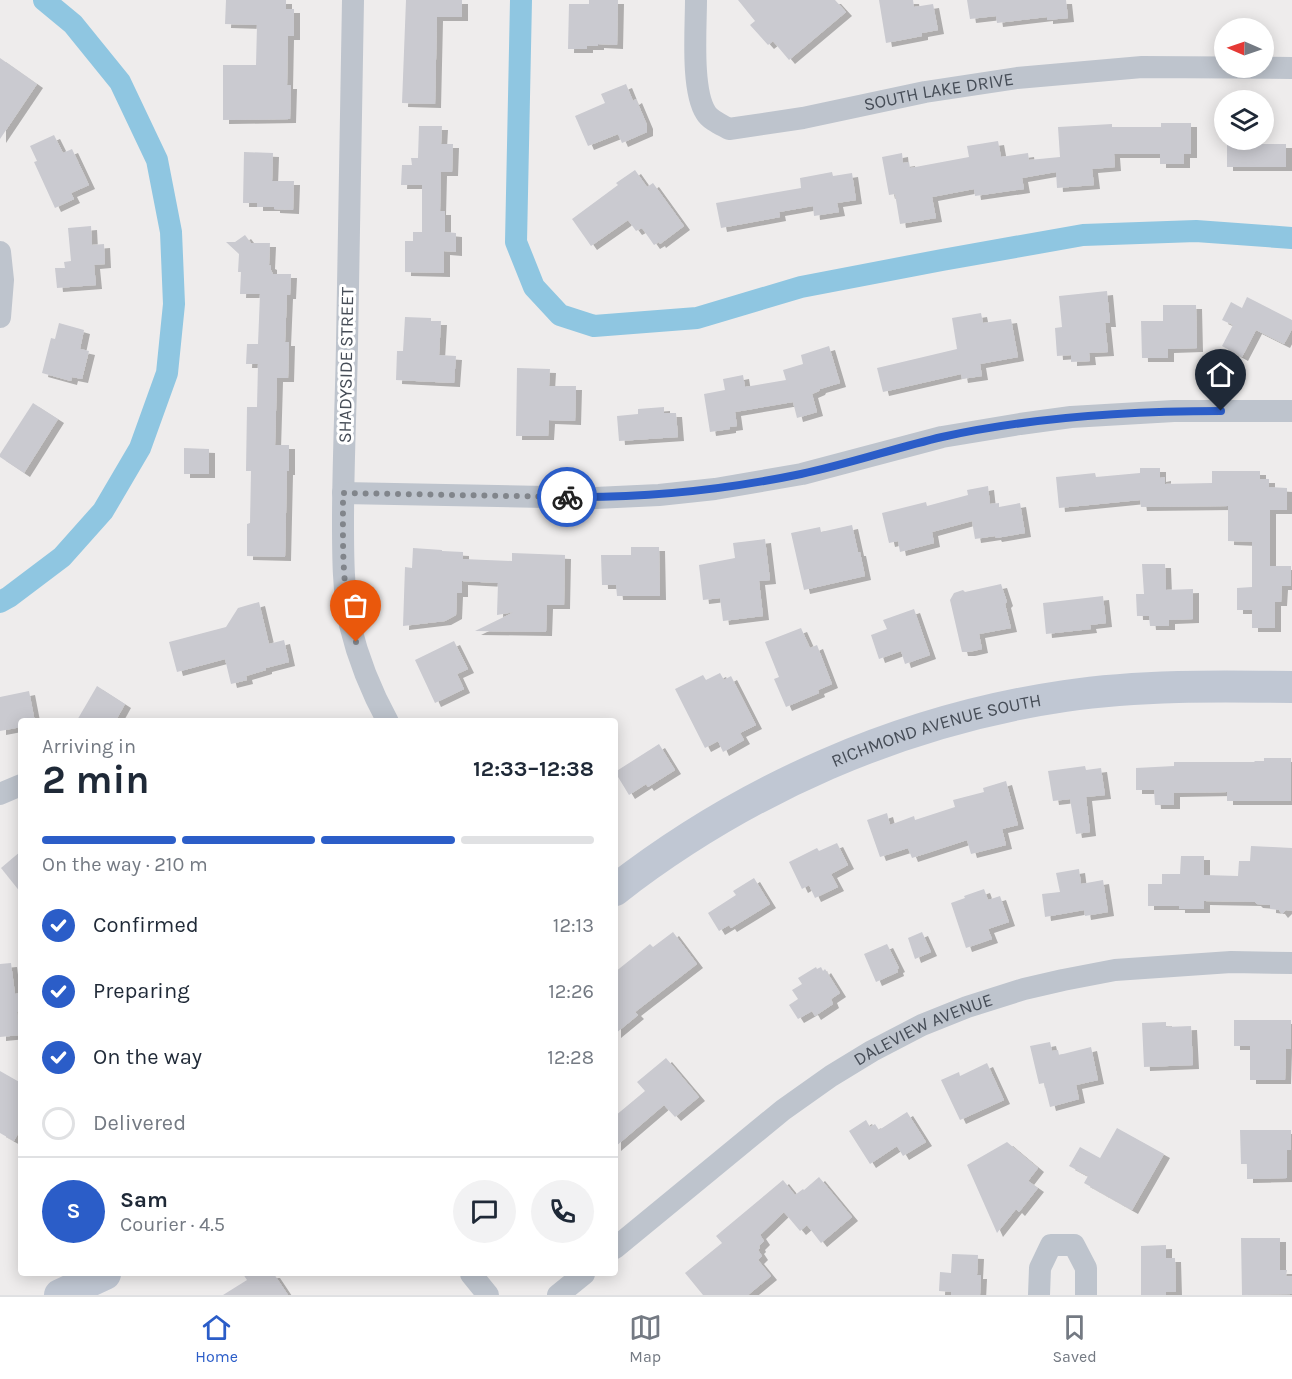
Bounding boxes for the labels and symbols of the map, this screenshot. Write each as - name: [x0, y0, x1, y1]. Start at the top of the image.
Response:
- north arrow: [1214, 18, 1274, 78]
- street label: SOUTH LAKE DRIVE: [862, 68, 1015, 116]
- street label: SHADYSIDE STREET: [334, 287, 358, 443]
- pin: [1195, 349, 1246, 411]
- courier: [537, 467, 597, 527]
- pin: [330, 580, 381, 642]
- street label: RICHMOND AVENUE SOUTH: [828, 689, 1043, 772]
- street label: DALEVIEW AVENUE: [850, 989, 995, 1071]

